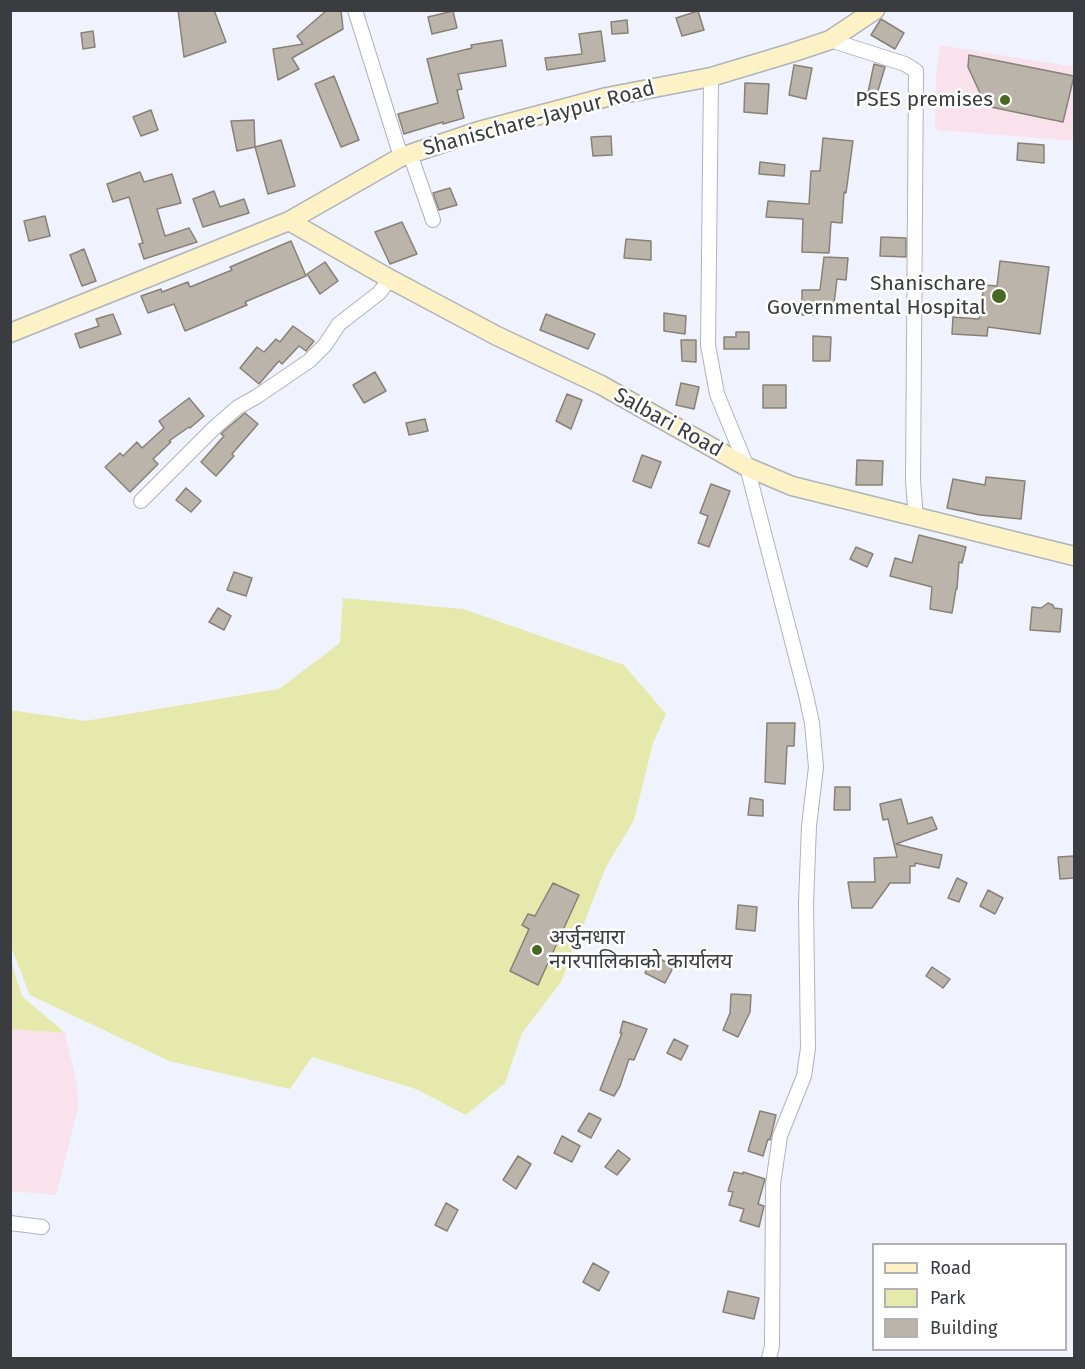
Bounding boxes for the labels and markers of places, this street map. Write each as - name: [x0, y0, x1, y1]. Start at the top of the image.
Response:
- place label: PSES premises: [855, 87, 993, 113]
- marker: PSES premises: [998, 93, 1012, 107]
- place label: Shanischare Governmental Hospital: [767, 271, 986, 321]
- marker: Shanischare Governmental Hospital: [990, 287, 1008, 305]
- place label: अर्जुनधारा नगरपालिकाको कार्यालय: [549, 925, 732, 975]
- marker: अर्जुनधारा नगरपालिकाको कार्यालय: [530, 943, 544, 957]

